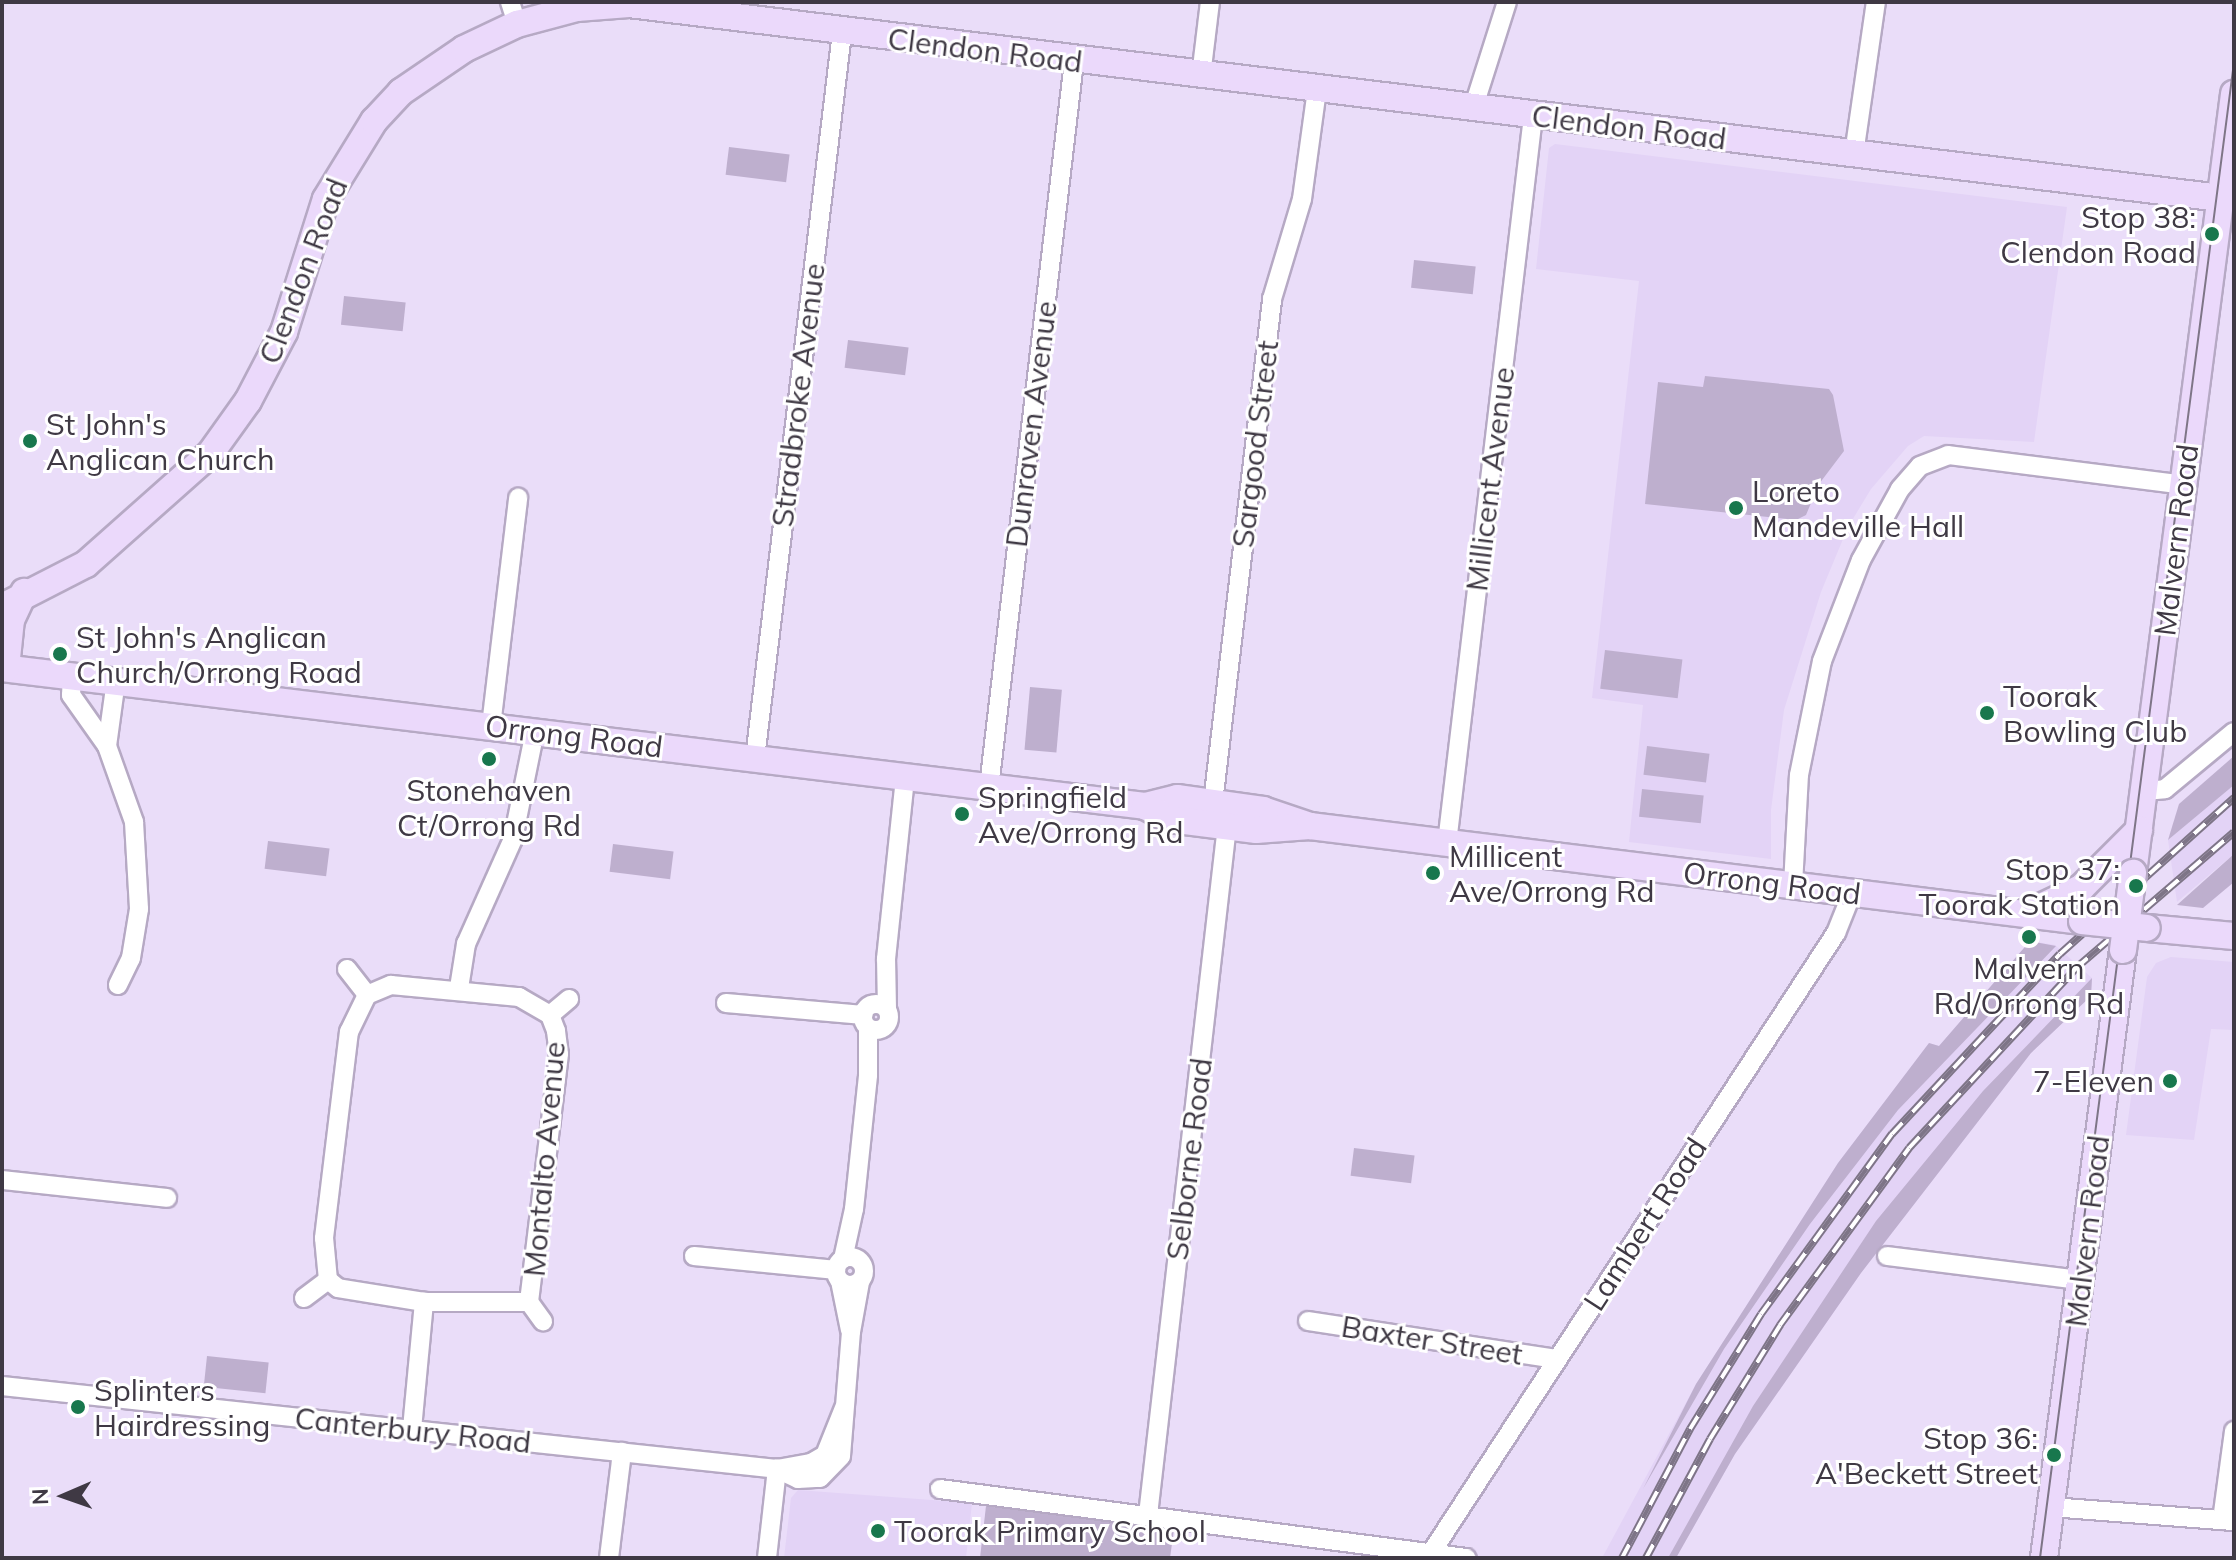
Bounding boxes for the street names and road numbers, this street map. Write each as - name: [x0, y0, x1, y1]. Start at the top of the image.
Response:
- street label: Clendon Road: [886, 20, 1084, 80]
- street label: Clendon Road: [1530, 97, 1728, 157]
- street label: Clendon Road: [251, 173, 355, 369]
- street label: Stradbroke Avenue: [764, 261, 832, 529]
- street label: Dunraven Avenue: [998, 299, 1064, 549]
- street label: Sargood Street: [1224, 338, 1286, 550]
- street label: Millicent Avenue: [1458, 365, 1522, 593]
- street label: Malvern Road: [2146, 442, 2206, 638]
- street label: Orrong Road: [483, 707, 665, 765]
- street label: Orrong Road: [1681, 854, 1863, 912]
- street label: Montalto Avenue: [516, 1040, 572, 1278]
- street label: Selborne Road: [1159, 1056, 1219, 1262]
- street label: Lambert Road: [1576, 1131, 1714, 1317]
- street label: Malvern Road: [2057, 1133, 2117, 1329]
- street label: Baxter Street: [1339, 1308, 1525, 1372]
- street label: Canterbury Road: [293, 1400, 533, 1460]

